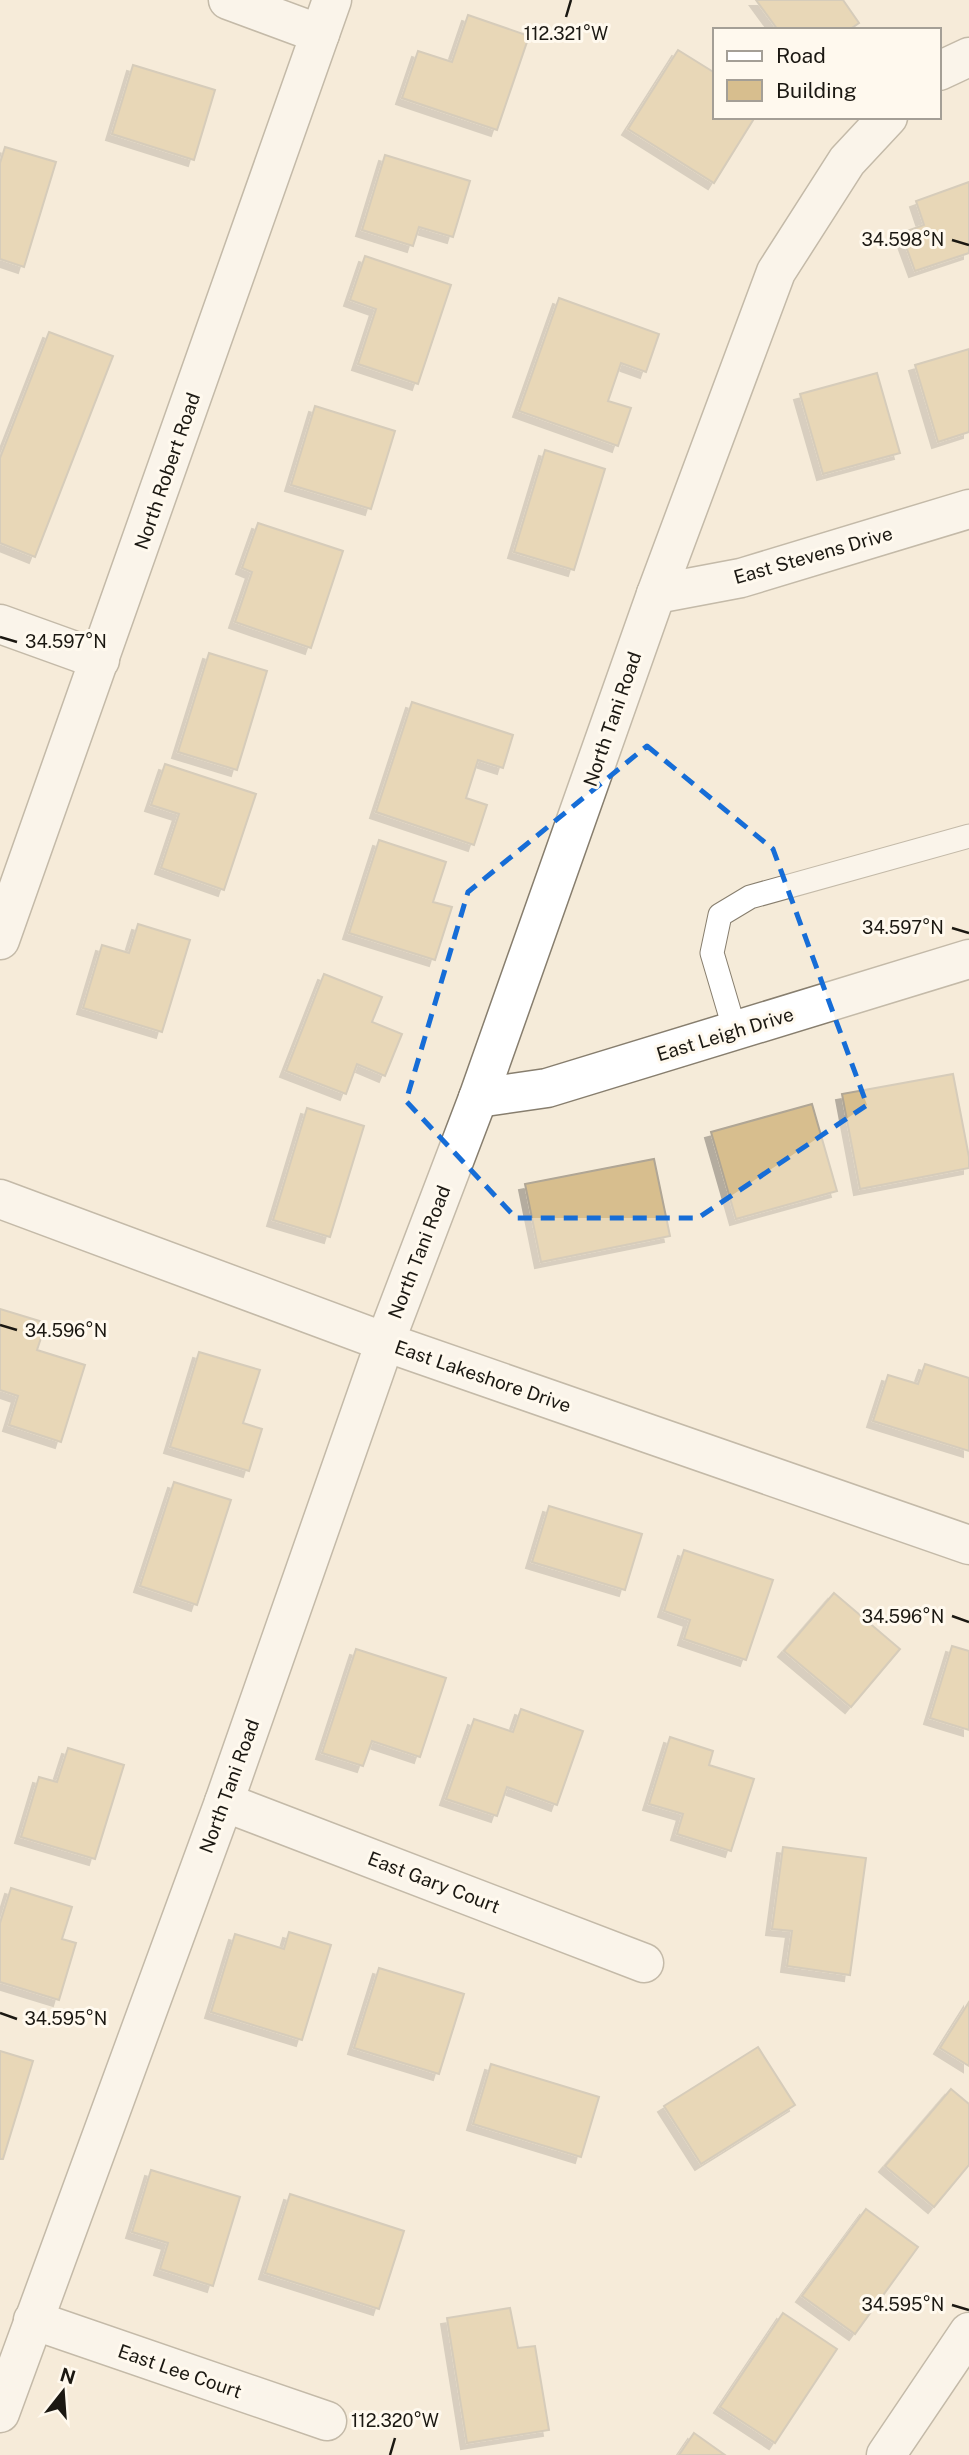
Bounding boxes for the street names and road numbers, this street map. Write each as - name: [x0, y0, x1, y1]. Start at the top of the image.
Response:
- street label: North Robert Road: [130, 390, 204, 552]
- street label: East Stevens Drive: [731, 522, 895, 588]
- street label: North Tani Road: [579, 649, 645, 789]
- street label: East Leigh Drive: [654, 1003, 796, 1065]
- street label: North Tani Road: [383, 1182, 455, 1322]
- street label: East Lakeshore Drive: [392, 1336, 574, 1416]
- street label: North Tani Road: [195, 1716, 263, 1856]
- street label: East Gary Court: [365, 1847, 503, 1917]
- street label: East Lee Court: [115, 2340, 245, 2402]

